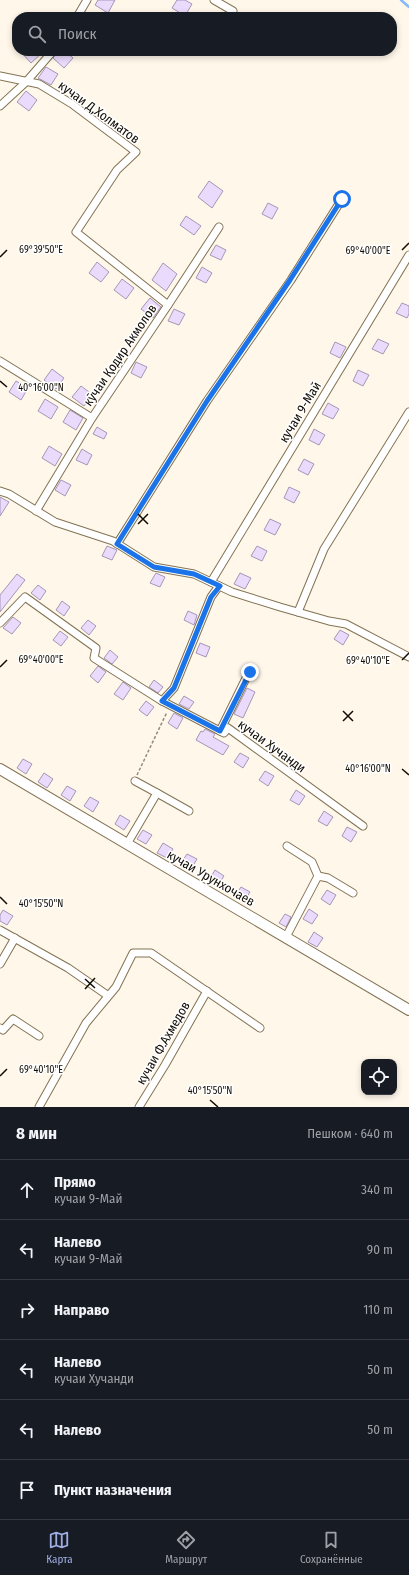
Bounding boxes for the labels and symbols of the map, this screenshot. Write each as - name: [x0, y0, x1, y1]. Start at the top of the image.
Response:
- street label: кучаи Д,Холматов: [56, 78, 142, 146]
- route start: [333, 190, 351, 208]
- text: 69°39'50"E: [19, 244, 63, 256]
- text: 69°40'00"E: [345, 245, 391, 257]
- street label: кӯчаи Қодир Акмолов: [80, 301, 160, 409]
- street label: кучаи 9-Май: [276, 379, 324, 445]
- text: 40°16'00"N: [18, 382, 64, 394]
- text: 69°40'00"E: [18, 654, 64, 666]
- text: 69°40'10"E: [346, 655, 390, 667]
- route end: [241, 663, 259, 681]
- street label: кучаи Хучанди: [235, 716, 309, 776]
- text: 40°16'00"N: [345, 763, 391, 775]
- street label: кучаи Урунхочаев: [164, 847, 258, 909]
- text: 40°15'50"N: [19, 898, 63, 910]
- street label: кучаи Ф.Ахмедов: [133, 999, 193, 1087]
- text: 69°40'10"E: [19, 1064, 63, 1076]
- text: 40°15'50"N: [188, 1085, 232, 1097]

